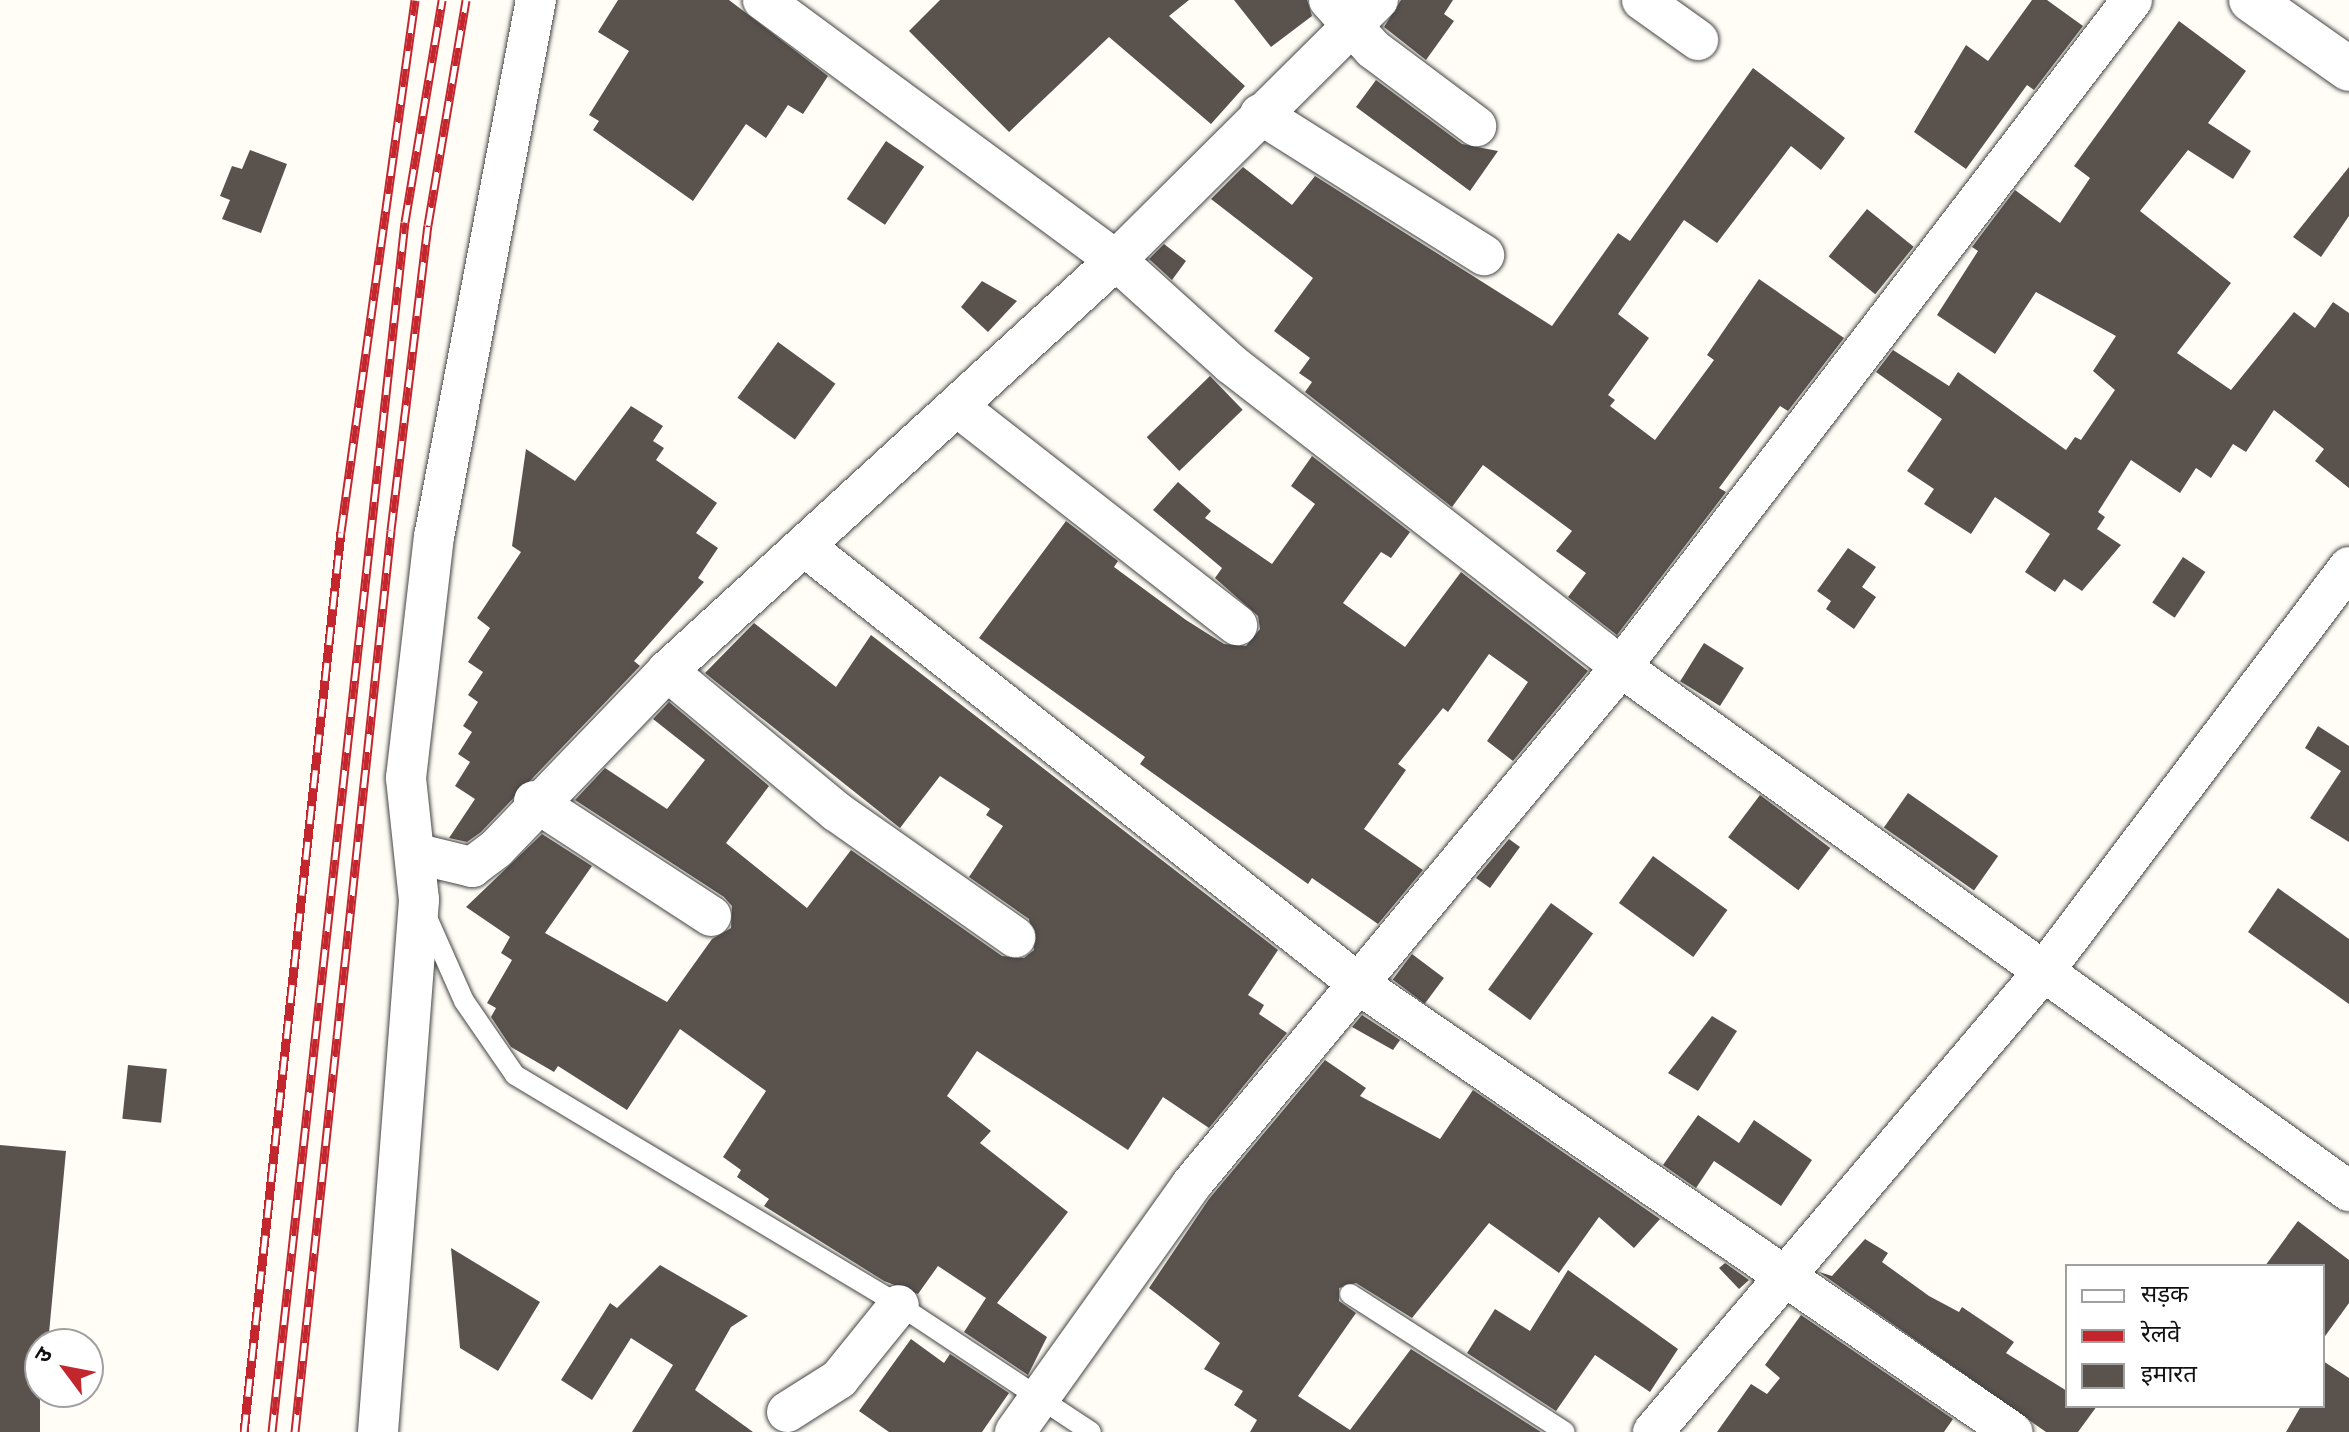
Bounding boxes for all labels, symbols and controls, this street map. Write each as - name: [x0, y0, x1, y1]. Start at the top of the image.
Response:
- legend: [2065, 1264, 2325, 1408]
- text: सड़क: [2141, 1280, 2189, 1312]
- text: रेलवे: [2141, 1320, 2180, 1352]
- north arrow: [24, 1328, 104, 1408]
- text: उ: [29, 1343, 61, 1369]
- text: इमारत: [2141, 1360, 2197, 1392]

